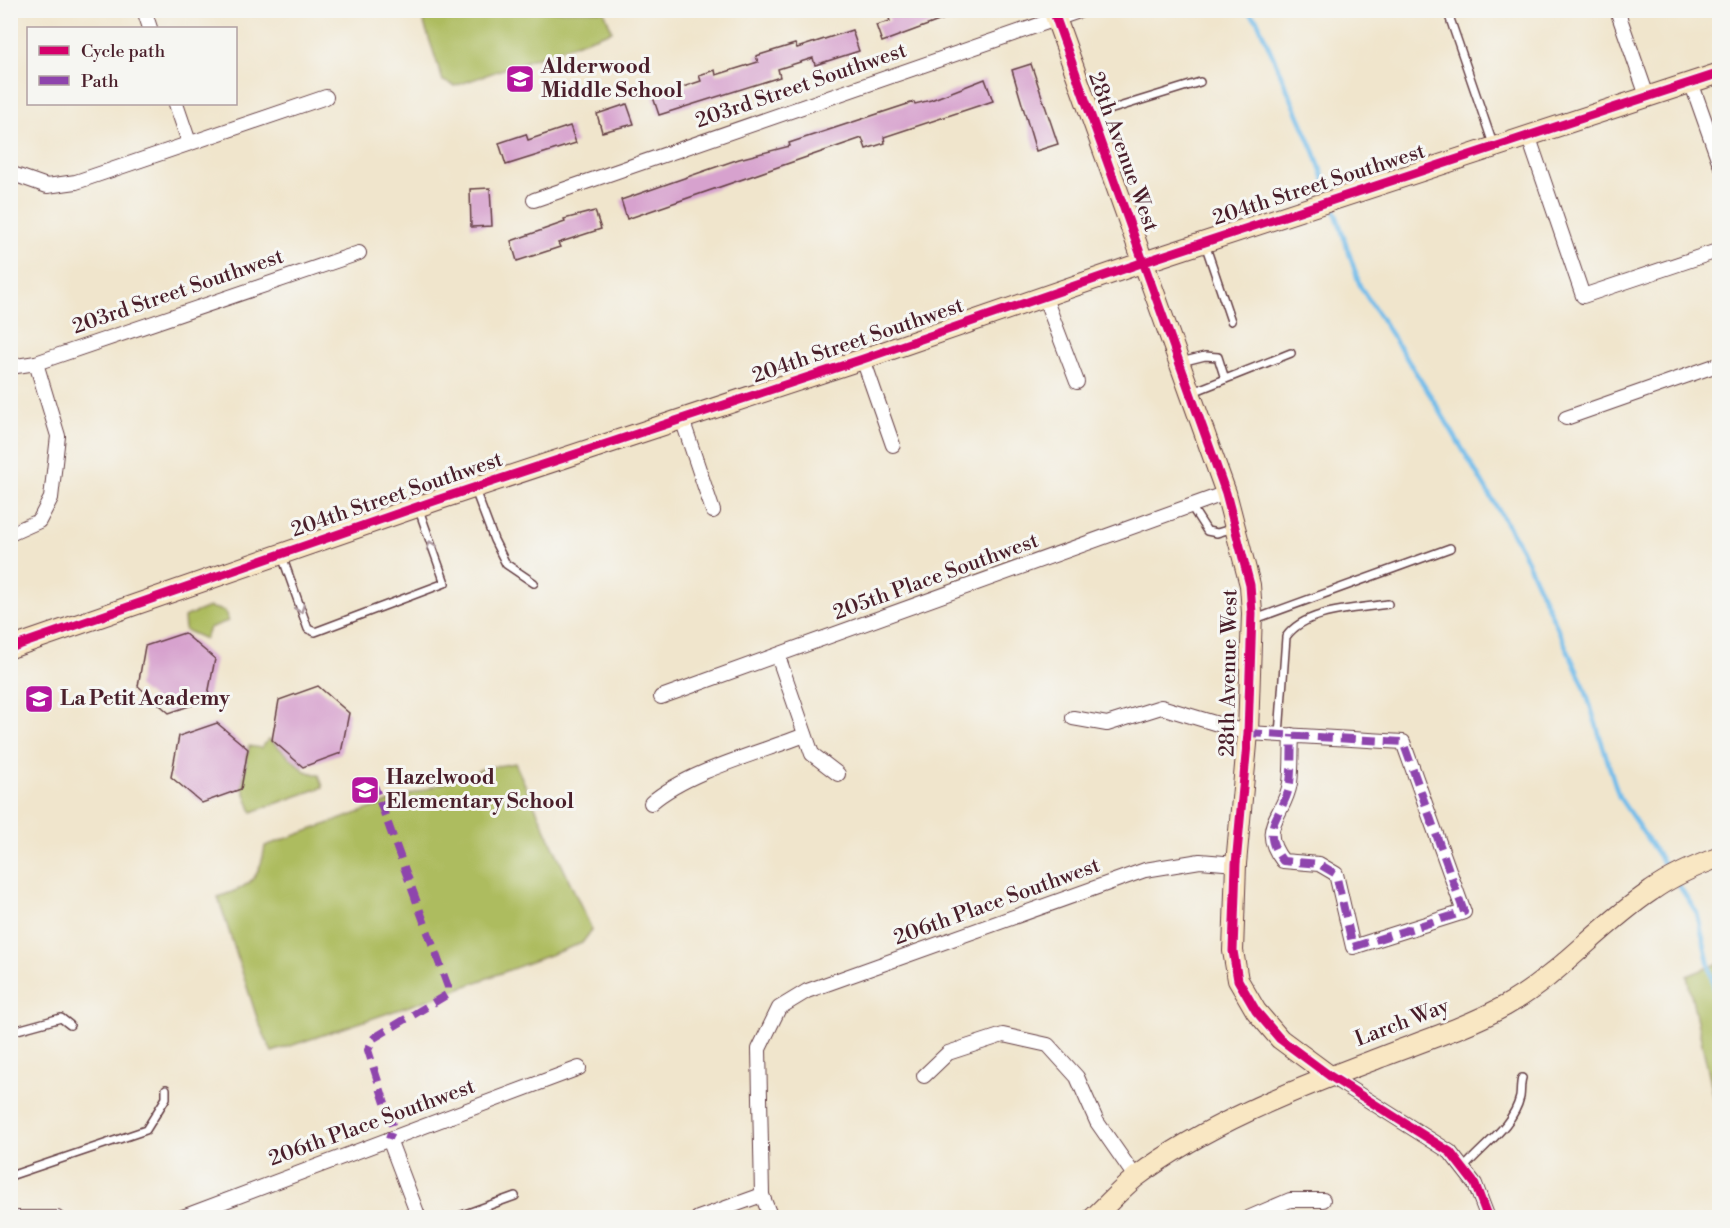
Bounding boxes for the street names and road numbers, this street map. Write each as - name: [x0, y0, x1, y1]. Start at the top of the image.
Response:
- street label: 203rd Street Southwest: [692, 37, 911, 134]
- street label: 28th Avenue West: [1082, 69, 1164, 236]
- street label: 204th Street Southwest: [1209, 138, 1429, 232]
- street label: 203rd Street Southwest: [69, 243, 288, 340]
- street label: 204th Street Southwest: [749, 292, 968, 389]
- street label: 204th Street Southwest: [288, 446, 507, 543]
- street label: 205th Place Southwest: [830, 528, 1043, 626]
- street label: 28th Avenue West: [1215, 588, 1243, 757]
- street label: 206th Place Southwest: [890, 852, 1104, 951]
- street label: Larch Way: [1351, 993, 1454, 1053]
- street label: 206th Place Southwest: [265, 1073, 479, 1172]

